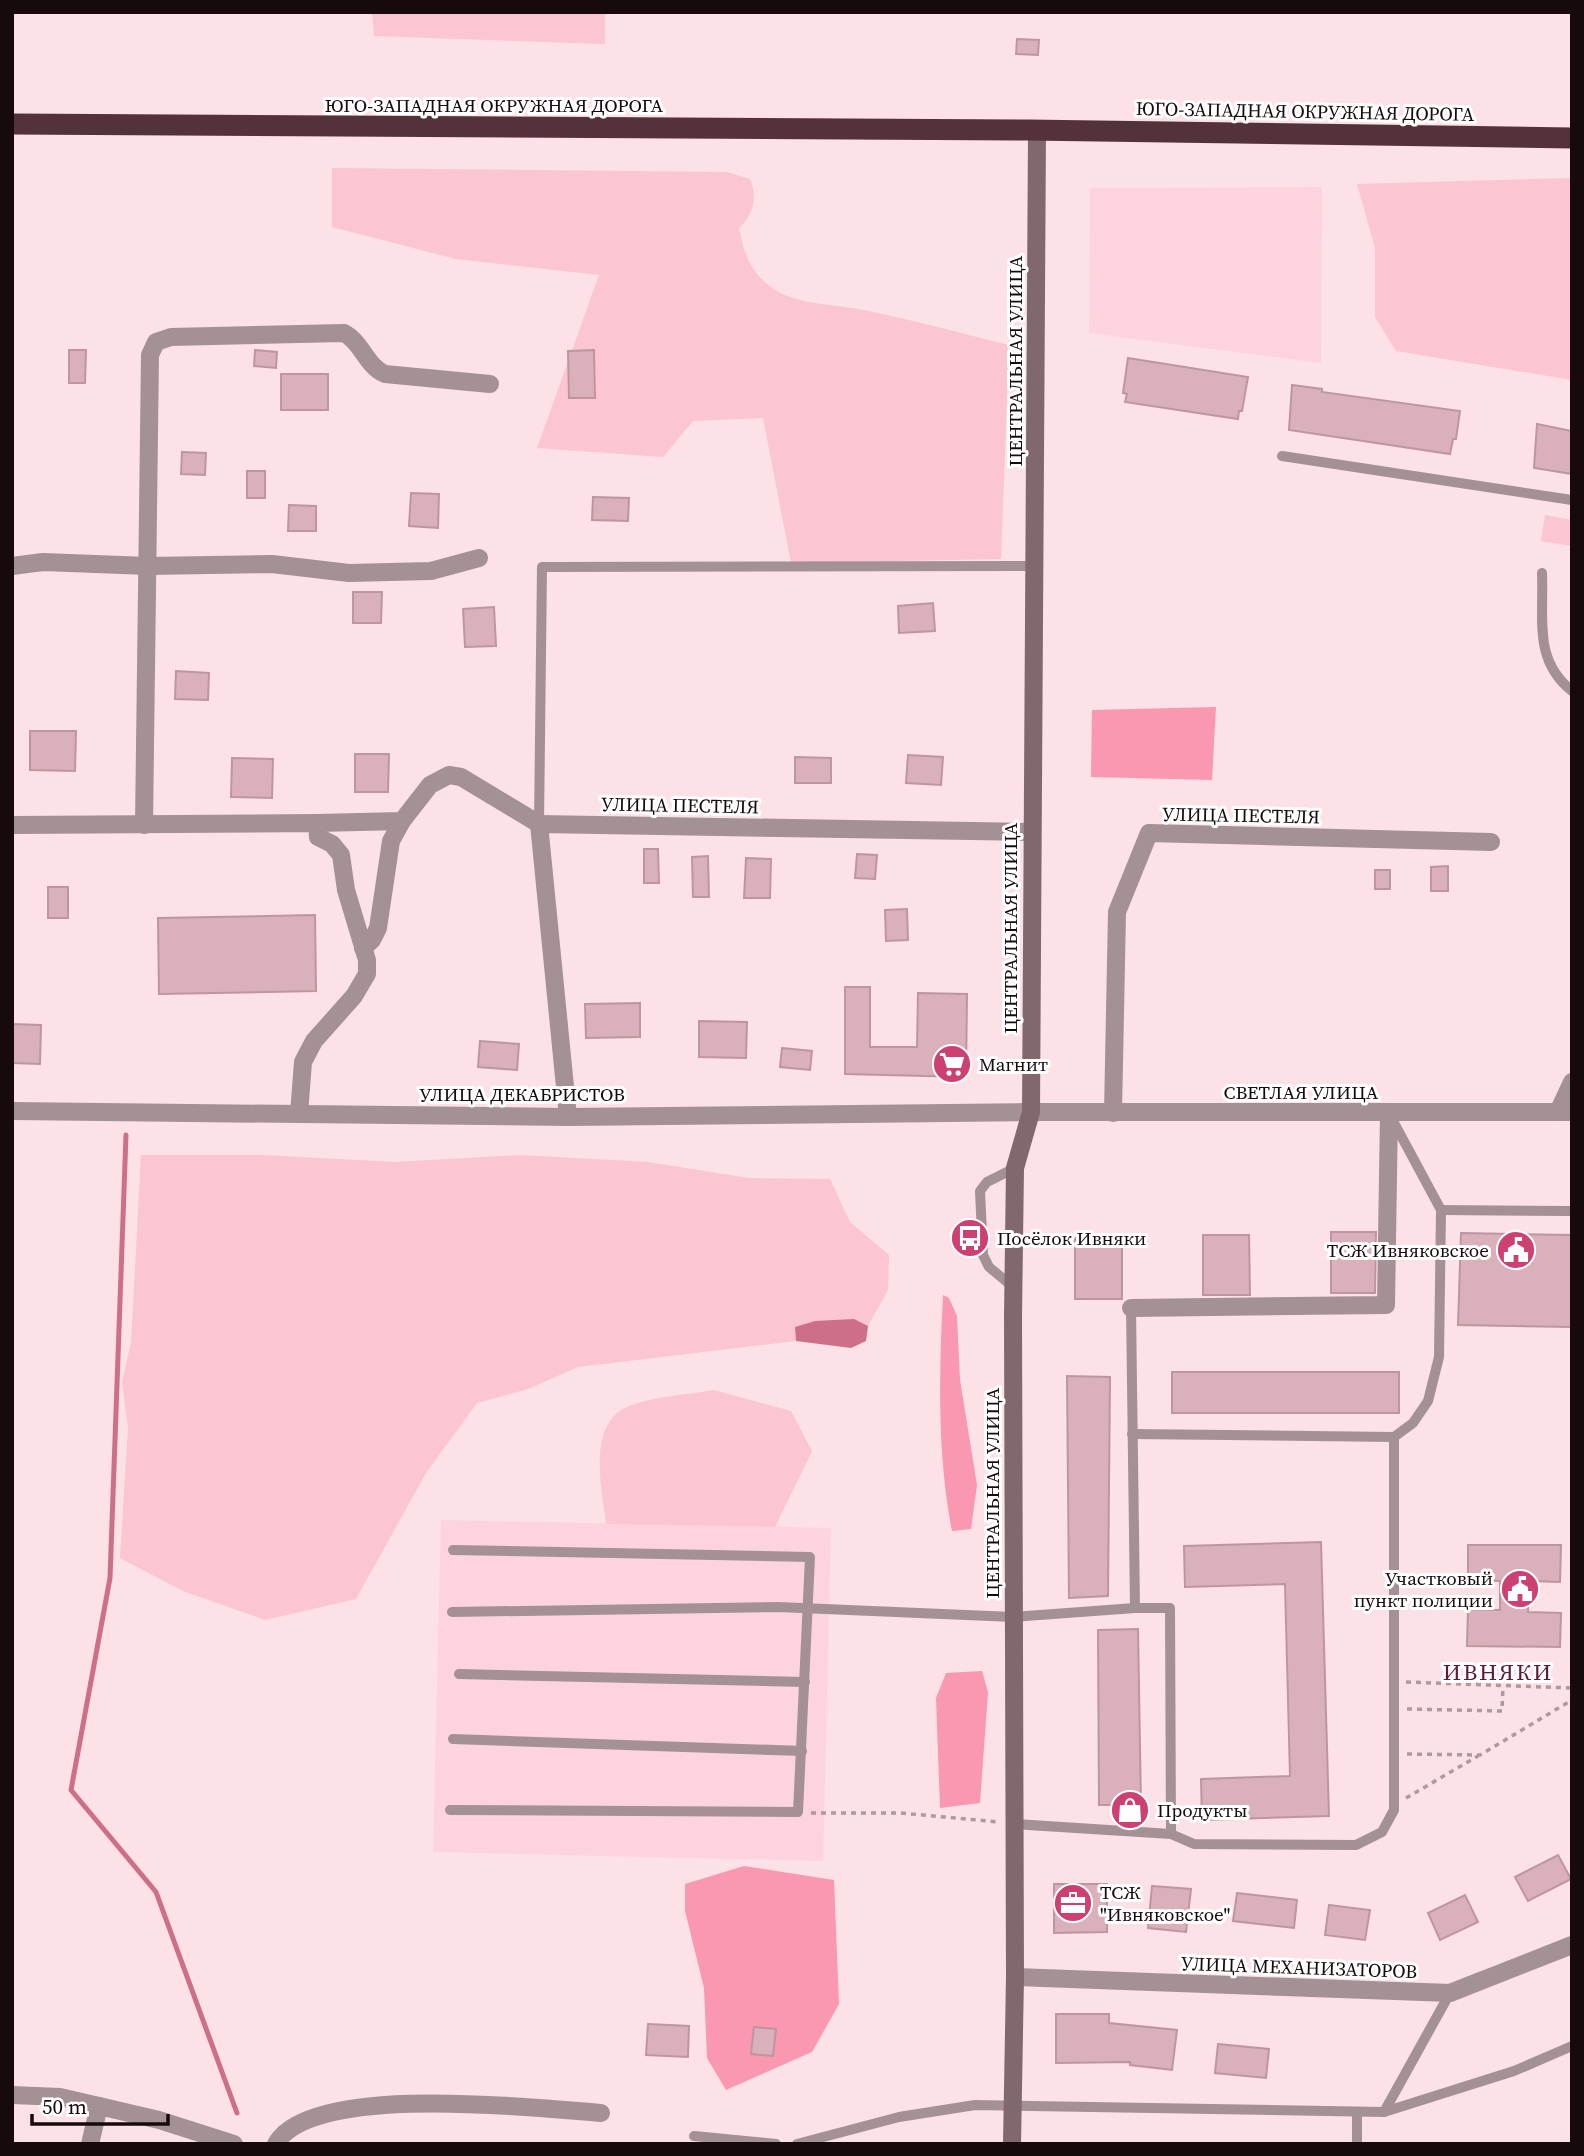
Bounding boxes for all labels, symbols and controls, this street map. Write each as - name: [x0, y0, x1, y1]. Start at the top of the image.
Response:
- street label: ЮГО-ЗАПАДНАЯ ОКРУЖНАЯ ДОРОГА: [325, 92, 664, 118]
- street label: ЮГО-ЗАПАДНАЯ ОКРУЖНАЯ ДОРОГА: [1136, 95, 1475, 127]
- street label: ЦЕНТРАЛЬНАЯ УЛИЦА: [1002, 255, 1028, 466]
- street label: УЛИЦА ПЕСТЕЛЯ: [601, 791, 759, 819]
- street label: УЛИЦА ПЕСТЕЛЯ: [1162, 801, 1320, 829]
- street label: ЦЕНТРАЛЬНАЯ УЛИЦА: [997, 822, 1023, 1033]
- supermarket icon: Магнит: [931, 1043, 973, 1085]
- place label: Магнит: [979, 1051, 1048, 1077]
- street label: СВЕТЛАЯ УЛИЦА: [1224, 1079, 1379, 1105]
- street label: УЛИЦА ДЕКАБРИСТОВ: [419, 1081, 625, 1107]
- bus stop icon: Посёлок Ивняки: [949, 1217, 991, 1259]
- place label: Посёлок Ивняки: [997, 1225, 1146, 1251]
- public building icon: ТСЖ Ивняковское: [1495, 1229, 1537, 1271]
- place label: ТСЖ Ивняковское: [1327, 1237, 1489, 1263]
- street label: ЦЕНТРАЛЬНАЯ УЛИЦА: [979, 1387, 1005, 1598]
- place label: Участковый пункт полиции: [1354, 1565, 1493, 1613]
- public building icon: Участковый пункт полиции: [1499, 1568, 1541, 1610]
- district label: ИВНЯКИ: [1443, 1656, 1553, 1688]
- shop icon: Продукты: [1109, 1789, 1151, 1831]
- place label: Продукты: [1157, 1797, 1247, 1823]
- place label: ТСЖ "Ивняковское": [1100, 1879, 1230, 1927]
- office icon: ТСЖ "Ивняковское": [1052, 1882, 1094, 1924]
- street label: УЛИЦА МЕХАНИЗАТОРОВ: [1180, 1950, 1418, 1984]
- scale bar: [32, 2082, 168, 2126]
- text: 50 m: [42, 2092, 87, 2121]

